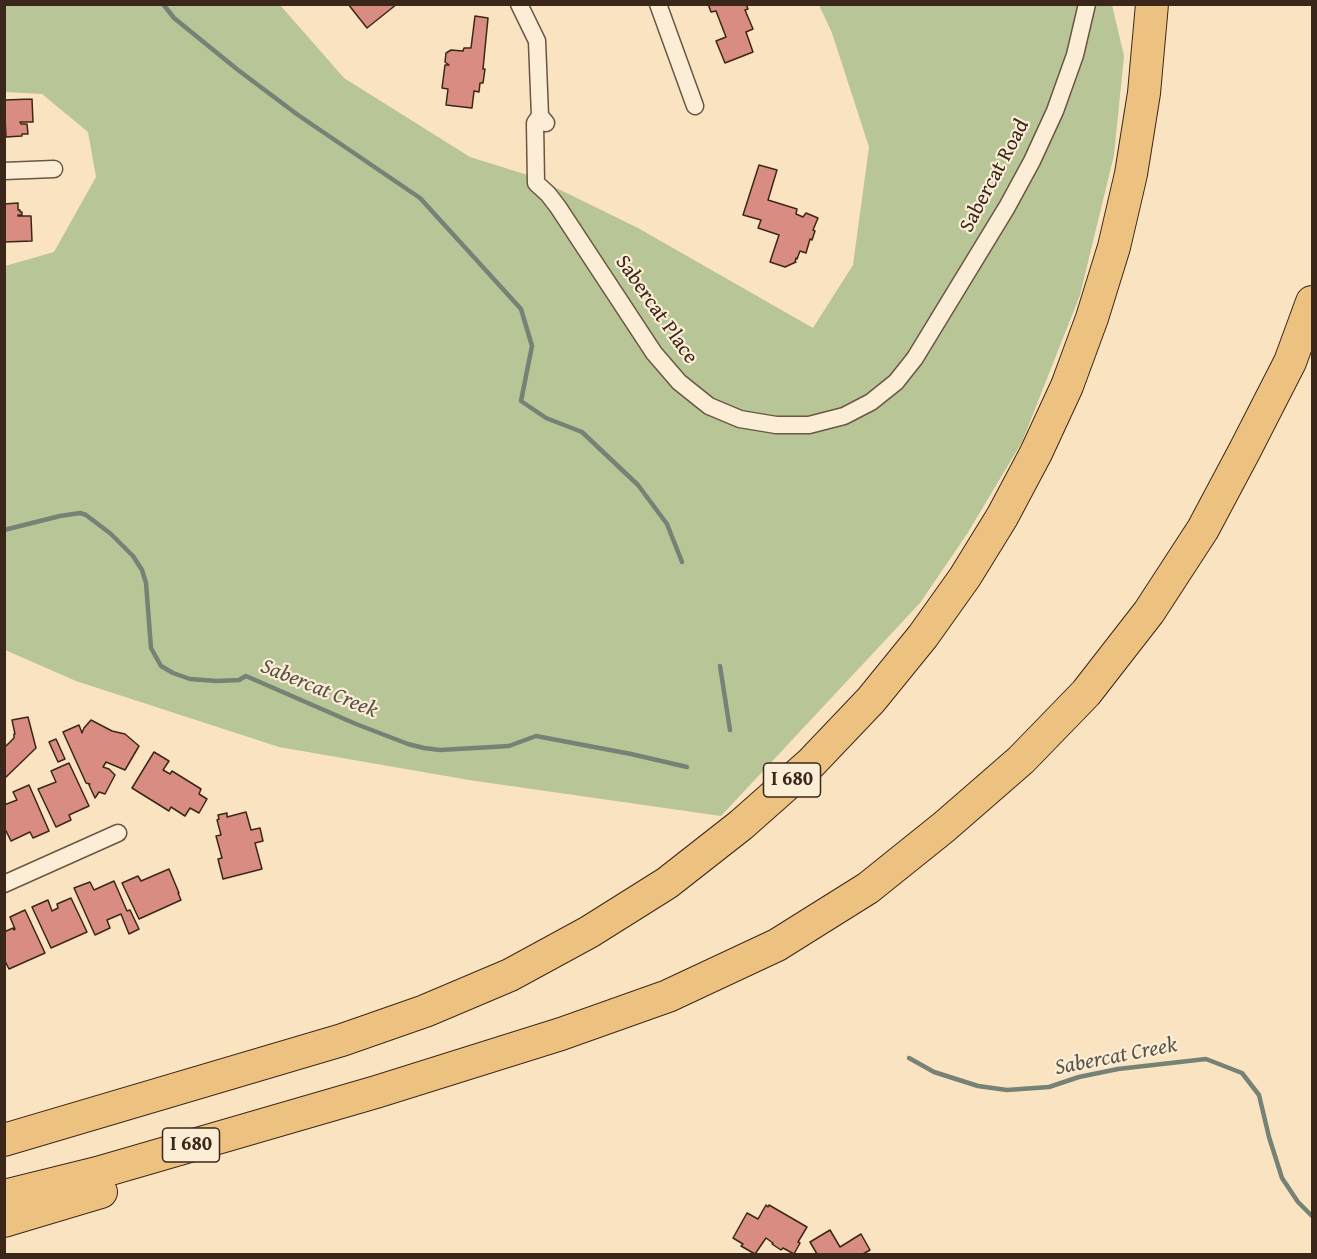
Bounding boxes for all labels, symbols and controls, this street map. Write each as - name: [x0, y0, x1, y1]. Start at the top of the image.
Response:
- street label: Sabercat Road: [955, 115, 1035, 237]
- street label: Sabercat Place: [609, 251, 703, 369]
- water label: Sabercat Creek: [257, 654, 381, 724]
- road number: I 680: [764, 763, 820, 797]
- water label: Sabercat Creek: [1053, 1032, 1179, 1082]
- road number: I 680: [162, 1128, 219, 1162]

